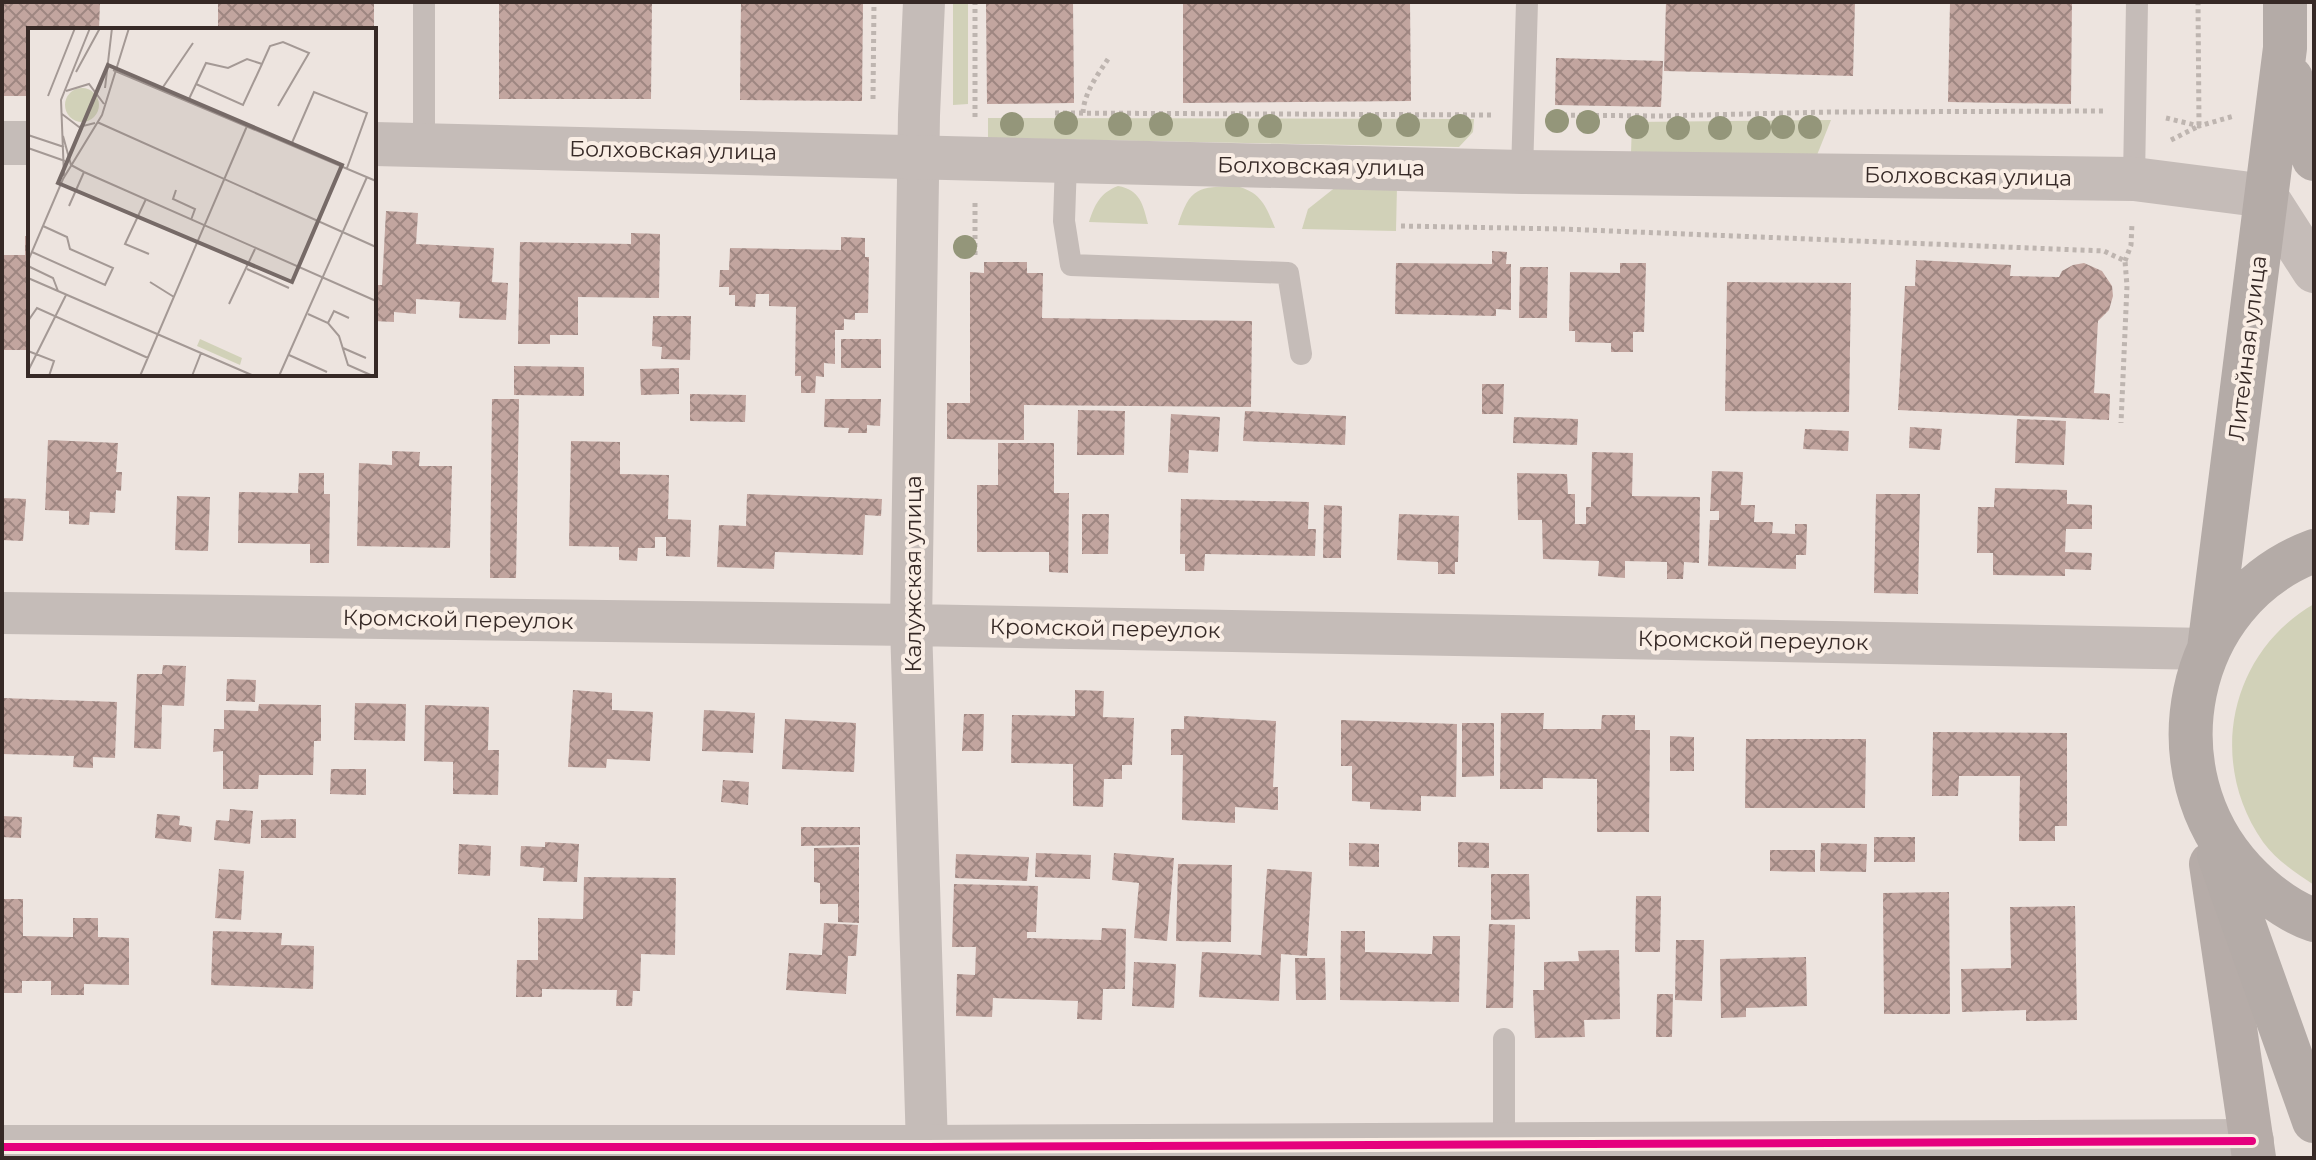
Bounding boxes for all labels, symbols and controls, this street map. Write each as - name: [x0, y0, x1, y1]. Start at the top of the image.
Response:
- inset map: [28, 28, 376, 376]
- street label: Болховская улица: [569, 135, 777, 166]
- street label: Болховская улица: [1217, 151, 1425, 182]
- street label: Болховская улица: [1864, 161, 2072, 192]
- street label: Литейная улица: [2223, 254, 2272, 442]
- street label: Калужская улица: [900, 475, 927, 673]
- street label: Кромской переулок: [342, 604, 574, 635]
- street label: Кромской переулок: [989, 613, 1221, 644]
- street label: Кромской переулок: [1637, 625, 1869, 656]

